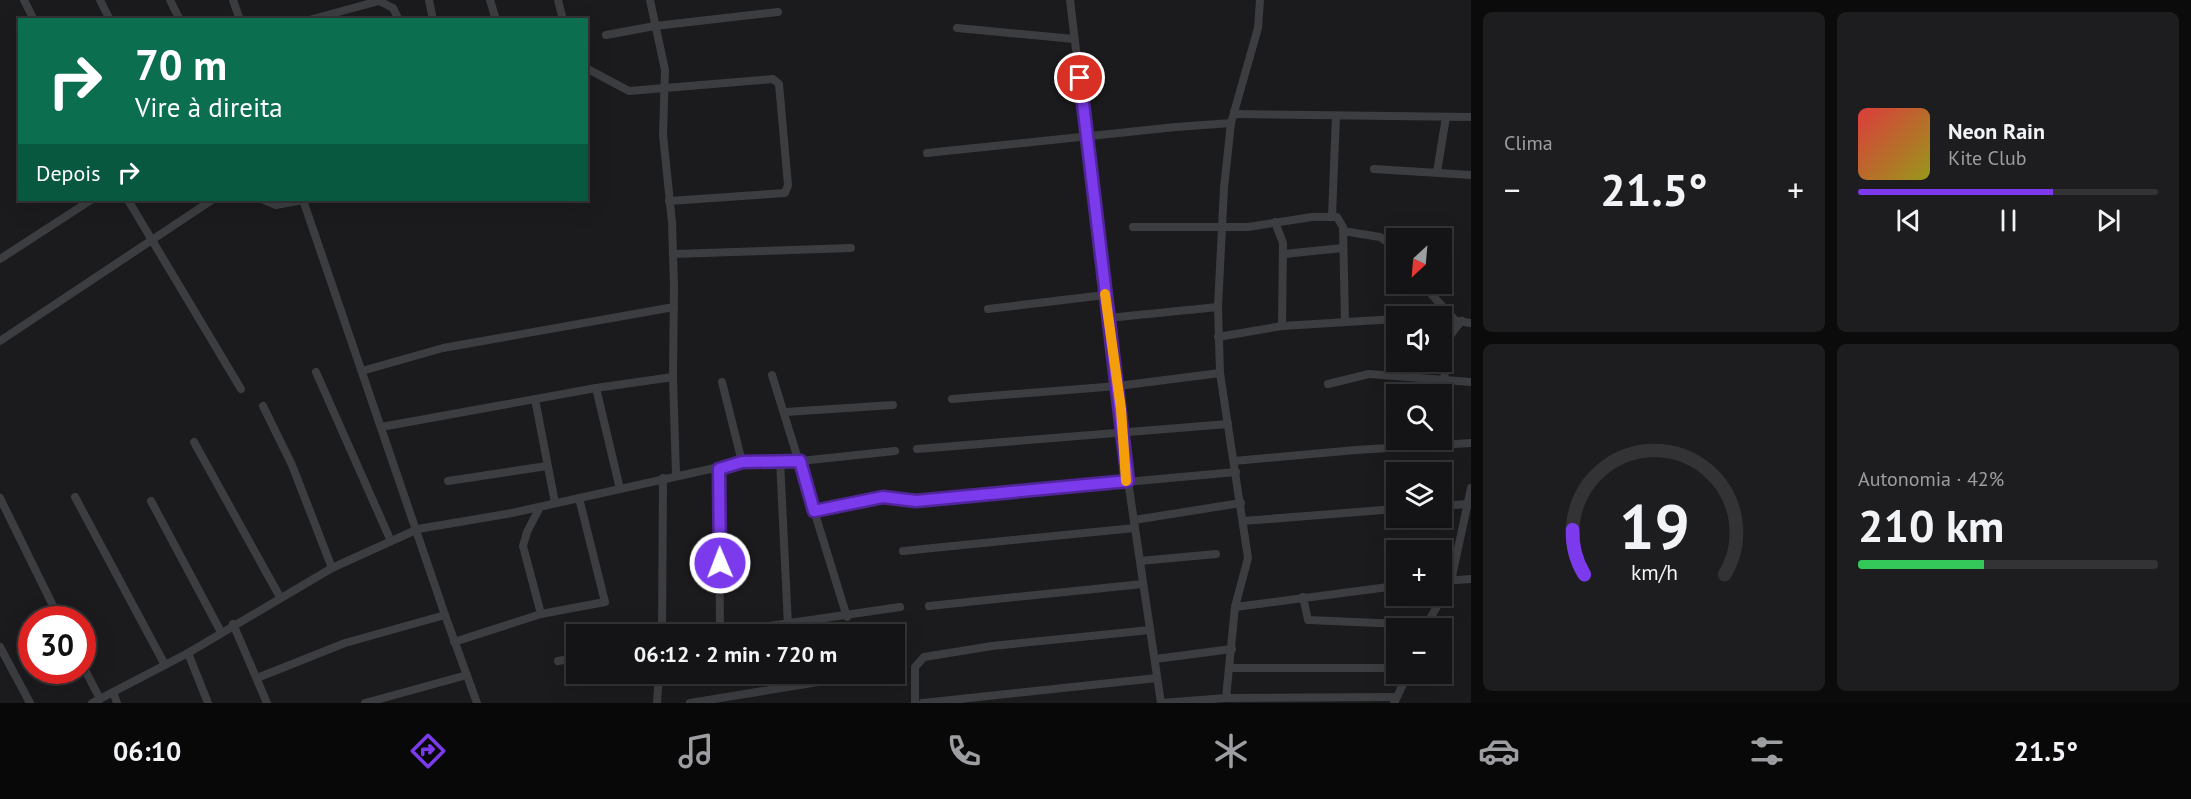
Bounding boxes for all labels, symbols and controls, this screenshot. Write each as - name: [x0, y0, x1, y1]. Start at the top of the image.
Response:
- text: 70 m: [135, 37, 227, 92]
- icon: right: [36, 42, 114, 120]
- pin: [1054, 52, 1105, 103]
- icon: arrive: [1063, 61, 1096, 94]
- text: Vire à direita: [135, 90, 283, 124]
- text: Neon Rain: [1948, 117, 2045, 145]
- text: Clima: [1504, 130, 1553, 156]
- text: Kite Club: [1948, 145, 2026, 171]
- icon: right: [112, 156, 145, 189]
- text: Depois: [36, 159, 100, 187]
- text: 21.5°: [1600, 160, 1708, 218]
- text: −: [1504, 168, 1521, 211]
- text: +: [1787, 168, 1804, 211]
- icon: previous: [1892, 204, 1925, 237]
- icon: pause: [1992, 204, 2025, 237]
- icon: next: [2092, 204, 2125, 237]
- north arrow: [1386, 228, 1452, 294]
- map controls: [1386, 228, 1452, 684]
- button: sound: [1386, 306, 1452, 372]
- button: search: [1386, 384, 1452, 450]
- button: layers: [1386, 462, 1452, 528]
- text: Autonomia · 42%: [1858, 466, 2004, 492]
- text: 19: [1619, 485, 1689, 566]
- text: 210 km: [1858, 496, 2004, 554]
- position arrow: [688, 531, 752, 595]
- button: +: [1386, 540, 1452, 606]
- text: km/h: [1630, 558, 1677, 586]
- speed limit sign: 30: [18, 606, 96, 684]
- button: −: [1386, 618, 1452, 684]
- text: 06:12 · 2 min · 720 m: [634, 640, 837, 668]
- icon: directions: [407, 730, 449, 772]
- icon: music: [675, 730, 717, 772]
- icon: phone: [943, 730, 985, 772]
- icon: climate: [1210, 730, 1252, 772]
- icon: car: [1478, 730, 1520, 772]
- icon: filters: [1746, 730, 1788, 772]
- text: 06:10: [113, 734, 181, 768]
- text: 21.5°: [2014, 734, 2078, 768]

